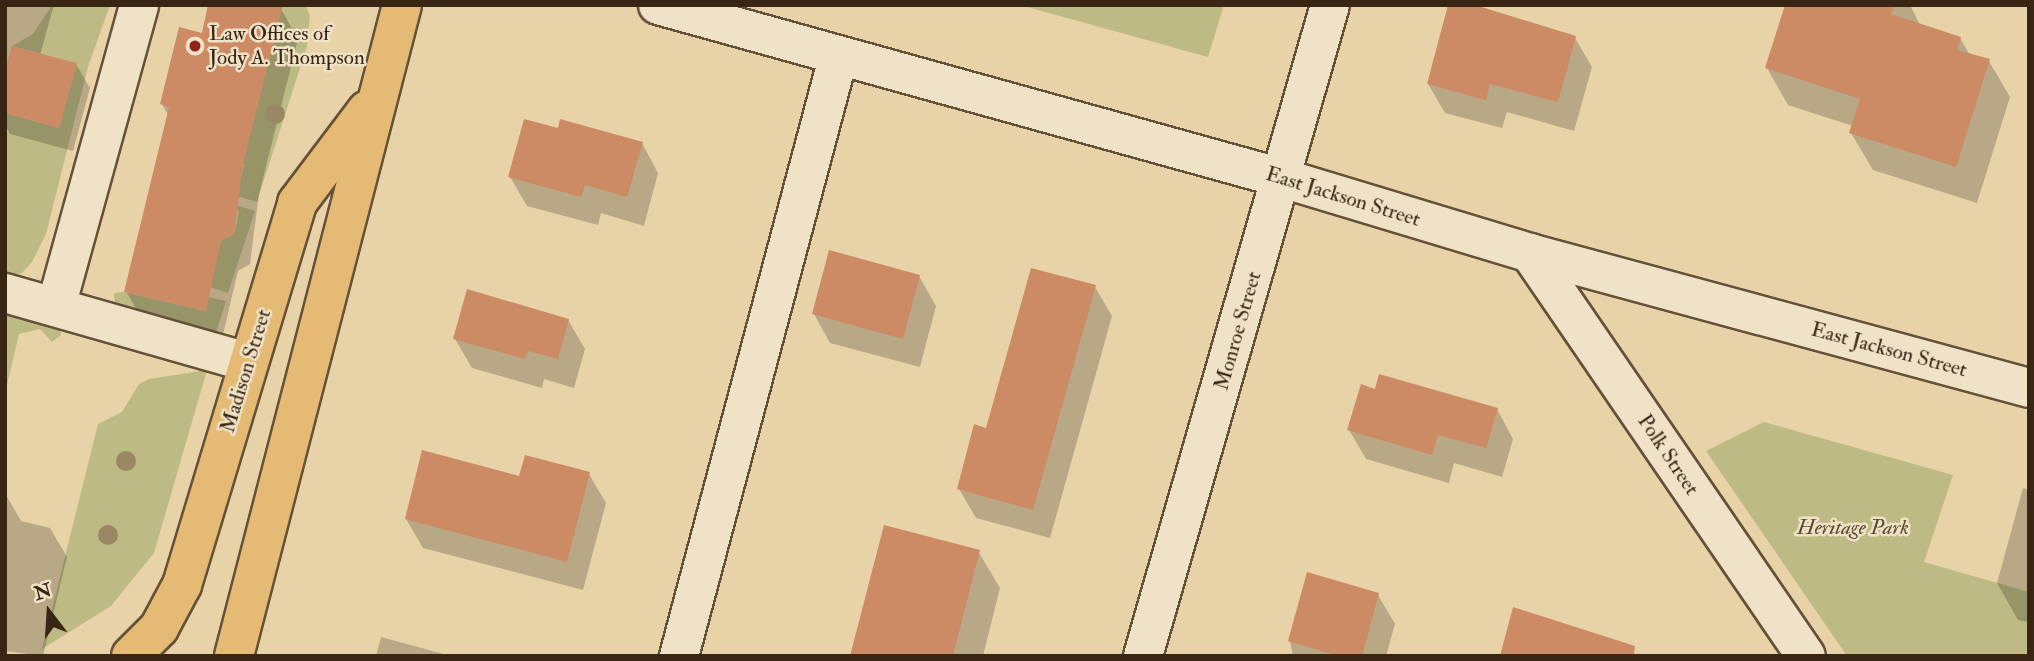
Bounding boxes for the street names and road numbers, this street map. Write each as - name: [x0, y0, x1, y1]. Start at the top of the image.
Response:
- street label: East Jackson Street: [1263, 162, 1423, 232]
- street label: Monroe Street: [1209, 269, 1267, 393]
- street label: Madison Street: [215, 306, 277, 436]
- street label: East Jackson Street: [1808, 317, 1970, 383]
- street label: Polk Street: [1632, 410, 1704, 500]

